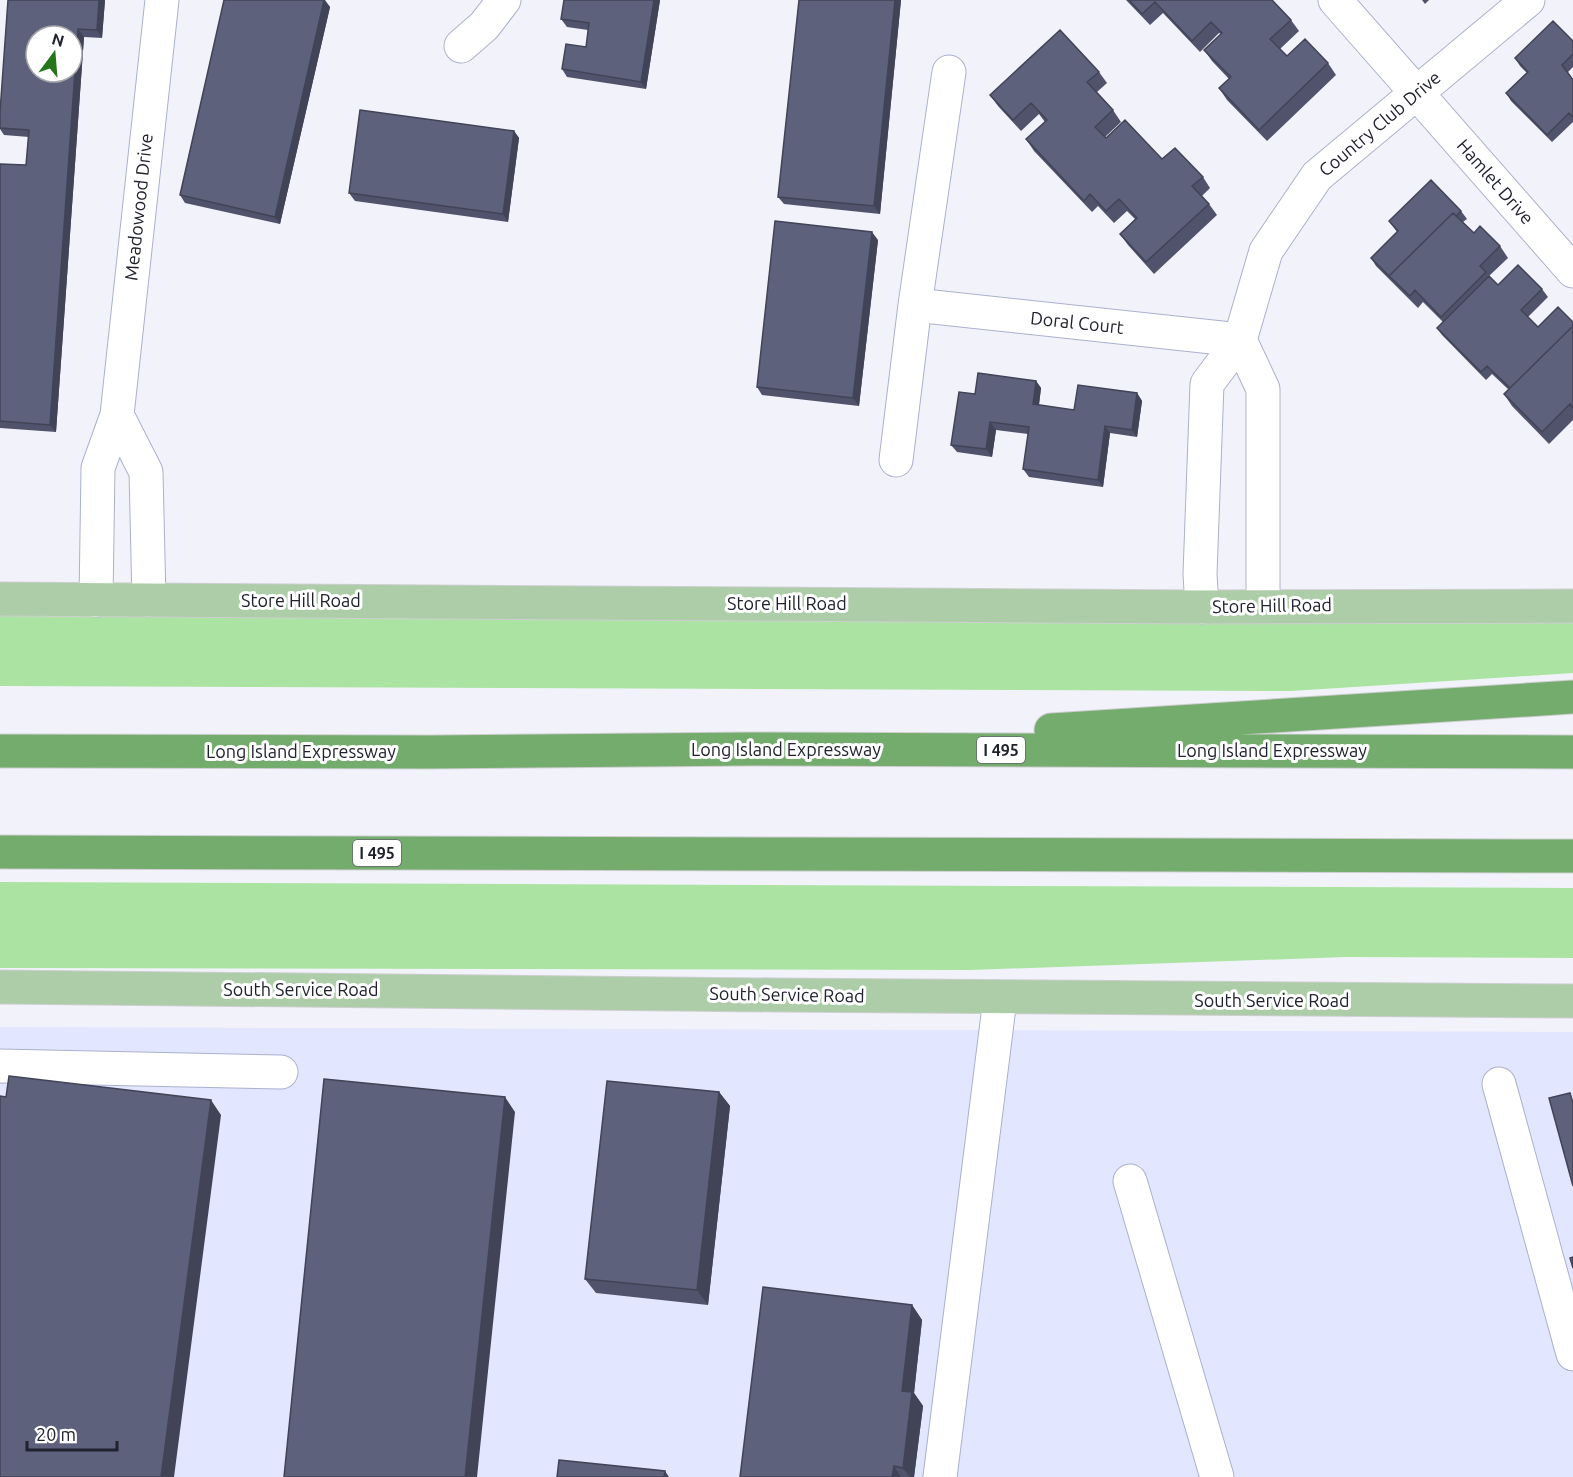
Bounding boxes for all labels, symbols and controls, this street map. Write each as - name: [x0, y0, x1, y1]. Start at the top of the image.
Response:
- north arrow: [24, 24, 84, 84]
- text: N: [50, 29, 66, 50]
- street label: Country Club Drive: [1315, 67, 1444, 180]
- street label: Meadowood Drive: [120, 132, 156, 282]
- street label: Hamlet Drive: [1454, 135, 1538, 228]
- street label: Doral Court: [1029, 307, 1125, 337]
- street label: Store Hill Road: [241, 590, 361, 610]
- street label: Store Hill Road: [727, 593, 847, 613]
- street label: Store Hill Road: [1212, 594, 1332, 616]
- road number: I 495: [977, 737, 1025, 763]
- street label: Long Island Expressway: [691, 739, 881, 759]
- street label: Long Island Expressway: [1177, 740, 1367, 760]
- street label: Long Island Expressway: [206, 741, 396, 761]
- road number: I 495: [353, 840, 401, 866]
- street label: South Service Road: [223, 979, 379, 999]
- street label: South Service Road: [709, 983, 865, 1005]
- street label: South Service Road: [1194, 990, 1350, 1010]
- scale bar: [27, 1414, 117, 1452]
- text: 20 m: [36, 1424, 76, 1444]

